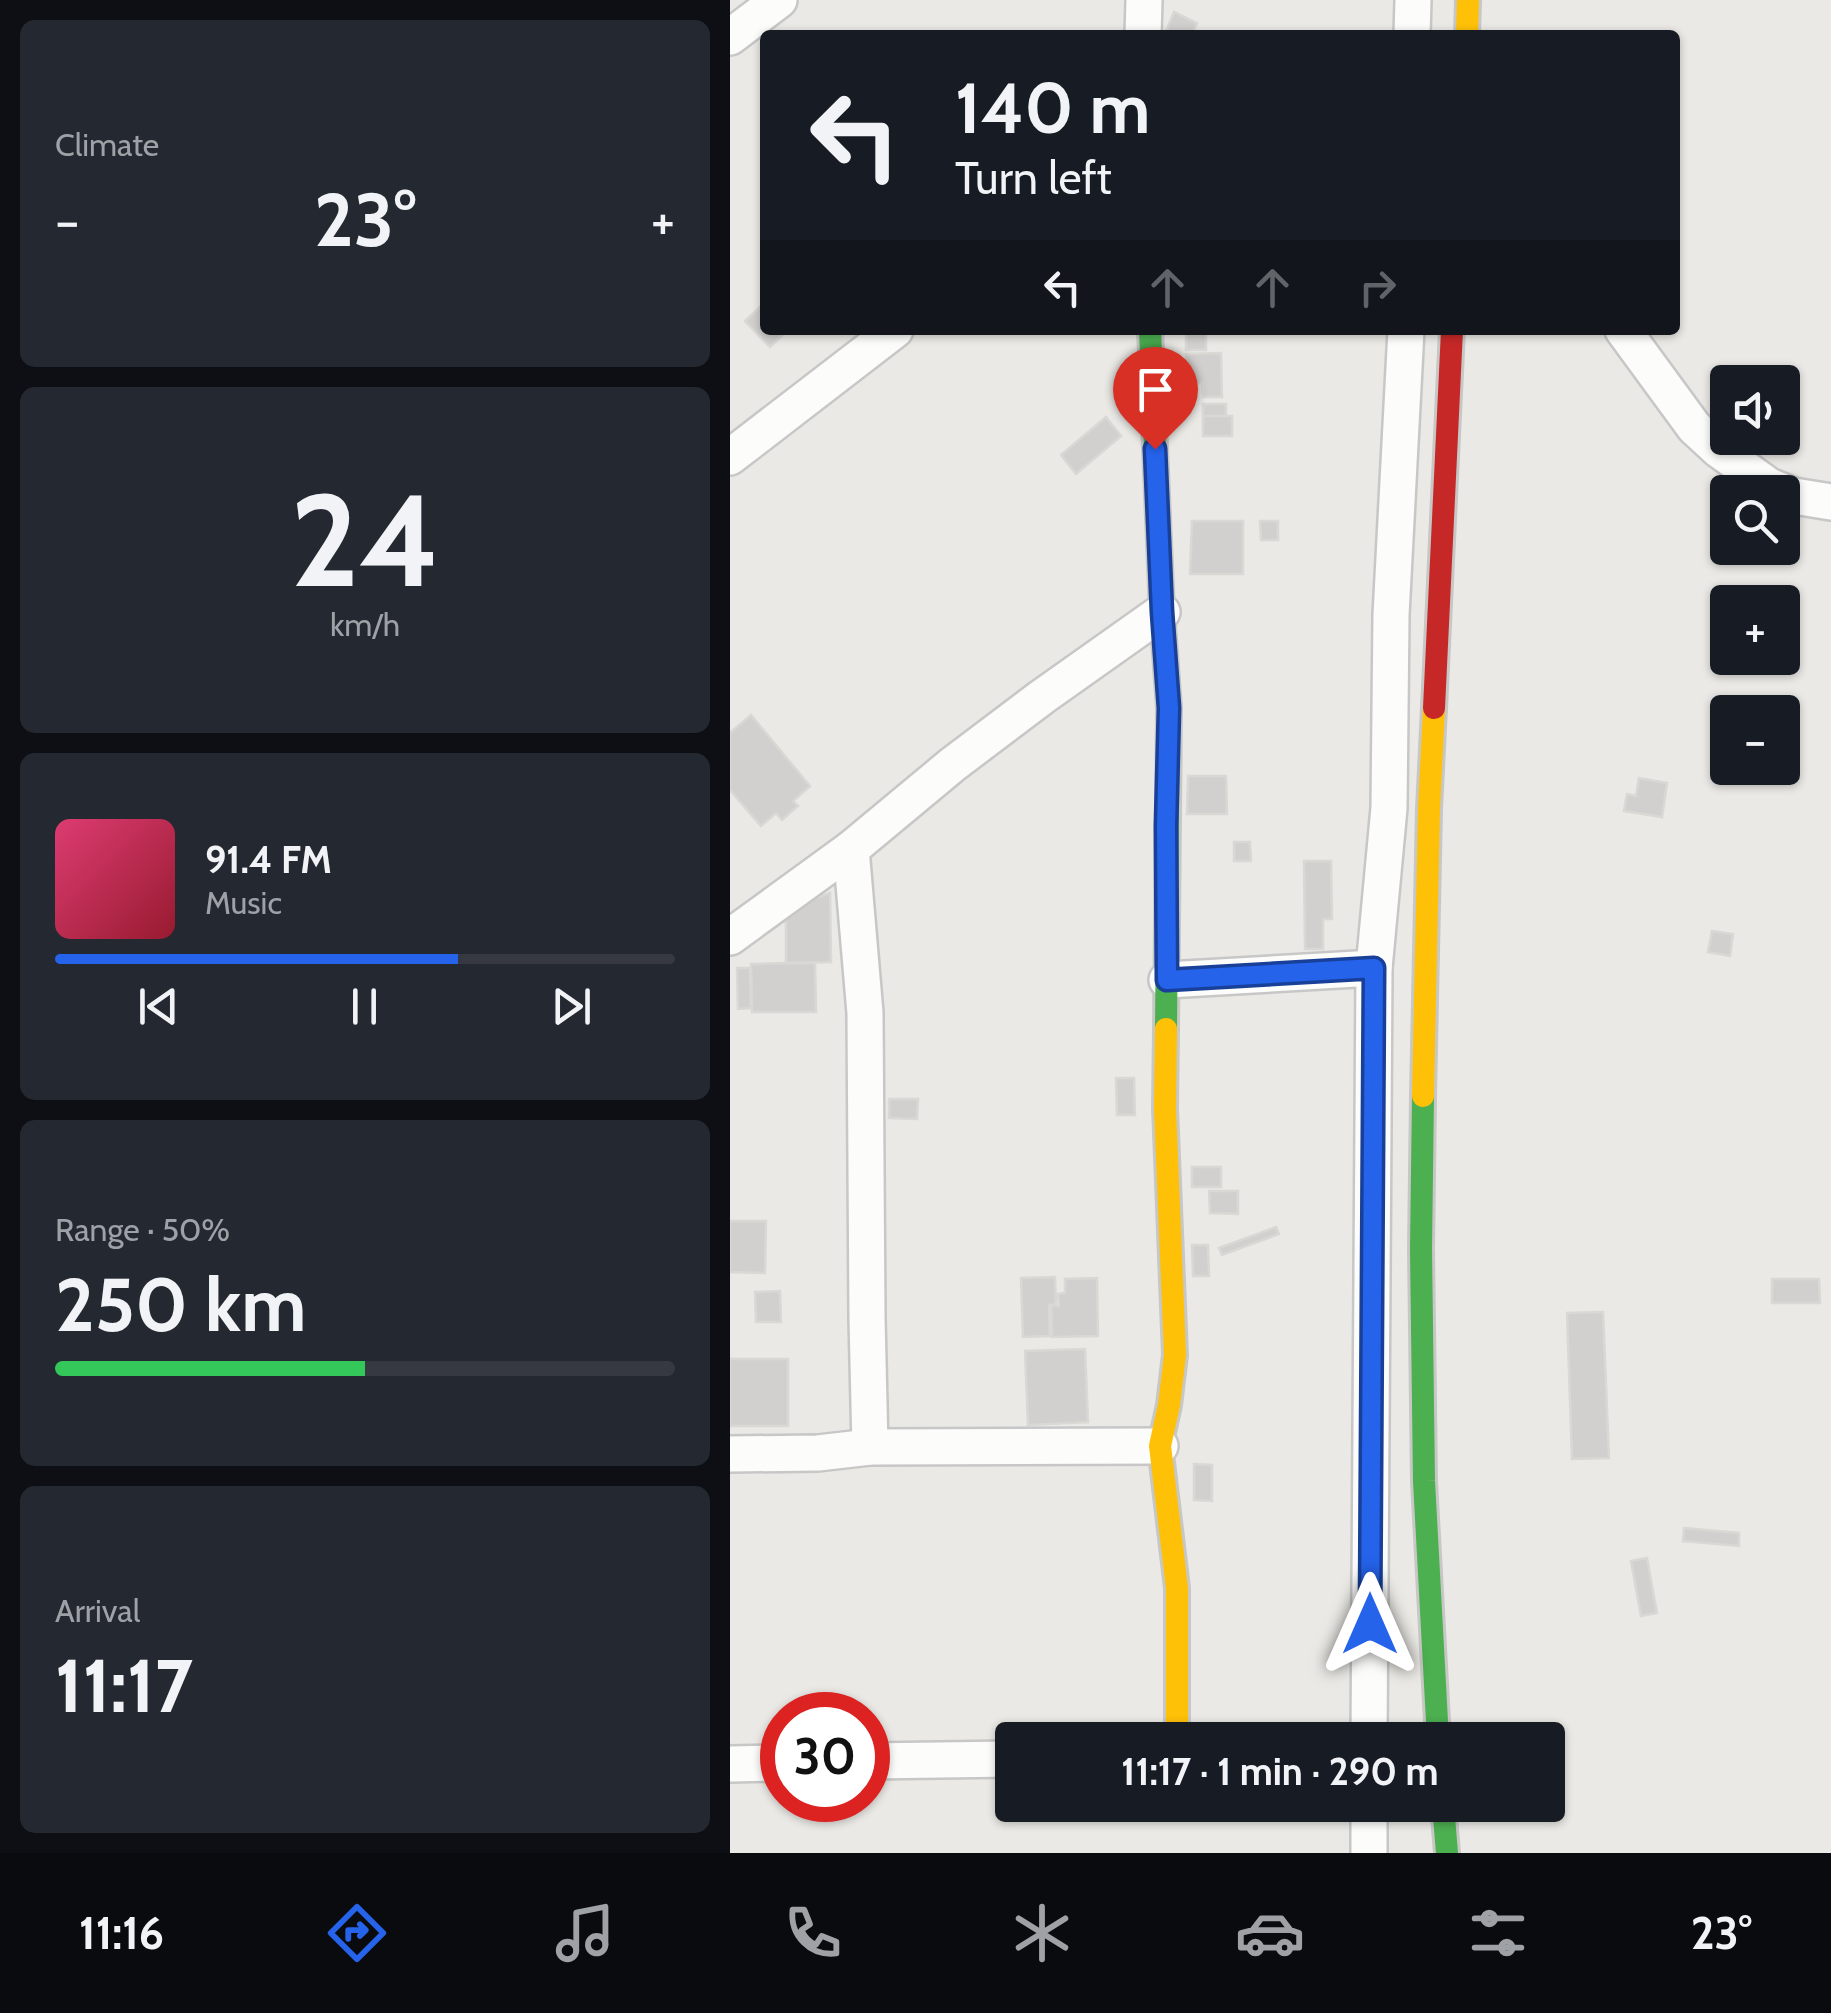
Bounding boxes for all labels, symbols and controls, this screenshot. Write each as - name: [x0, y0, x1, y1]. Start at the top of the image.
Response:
- text: 140 m: [955, 65, 1150, 151]
- icon: left: [790, 70, 920, 200]
- text: Climate: [55, 125, 159, 164]
- text: Turn left: [955, 151, 1112, 205]
- text: 23°: [314, 174, 416, 265]
- text: −: [55, 187, 79, 254]
- text: +: [651, 187, 675, 254]
- icon: left: [1035, 260, 1090, 315]
- icon: ahead: [1140, 260, 1195, 315]
- icon: ahead: [1245, 260, 1300, 315]
- icon: right: [1350, 260, 1405, 315]
- pin: [1113, 347, 1198, 450]
- icon: arrive: [1128, 362, 1183, 417]
- map controls: [1710, 365, 1800, 785]
- button: sound: [1710, 365, 1800, 455]
- text: 24: [290, 461, 440, 619]
- button: search: [1710, 475, 1800, 565]
- button: +: [1710, 585, 1800, 675]
- text: km/h: [330, 605, 400, 644]
- button: −: [1710, 695, 1800, 785]
- text: 91.4 FM: [205, 836, 332, 883]
- text: Music: [205, 883, 282, 922]
- icon: previous: [131, 979, 186, 1034]
- icon: pause: [337, 979, 392, 1034]
- icon: next: [544, 979, 599, 1034]
- text: Range · 50%: [55, 1210, 230, 1249]
- text: 250 km: [55, 1259, 306, 1350]
- position arrow: [1318, 1572, 1422, 1676]
- text: Arrival: [55, 1591, 140, 1630]
- text: 11:17: [55, 1640, 193, 1731]
- speed limit sign: 30: [760, 1692, 890, 1822]
- text: 11:17 · 1 min · 290 m: [1121, 1748, 1439, 1795]
- icon: directions: [322, 1898, 392, 1968]
- icon: music: [550, 1898, 620, 1968]
- icon: phone: [778, 1898, 848, 1968]
- icon: climate: [1007, 1898, 1077, 1968]
- icon: car: [1235, 1898, 1305, 1968]
- icon: filters: [1463, 1898, 1533, 1968]
- text: 11:16: [79, 1906, 164, 1960]
- text: 23°: [1691, 1906, 1752, 1960]

